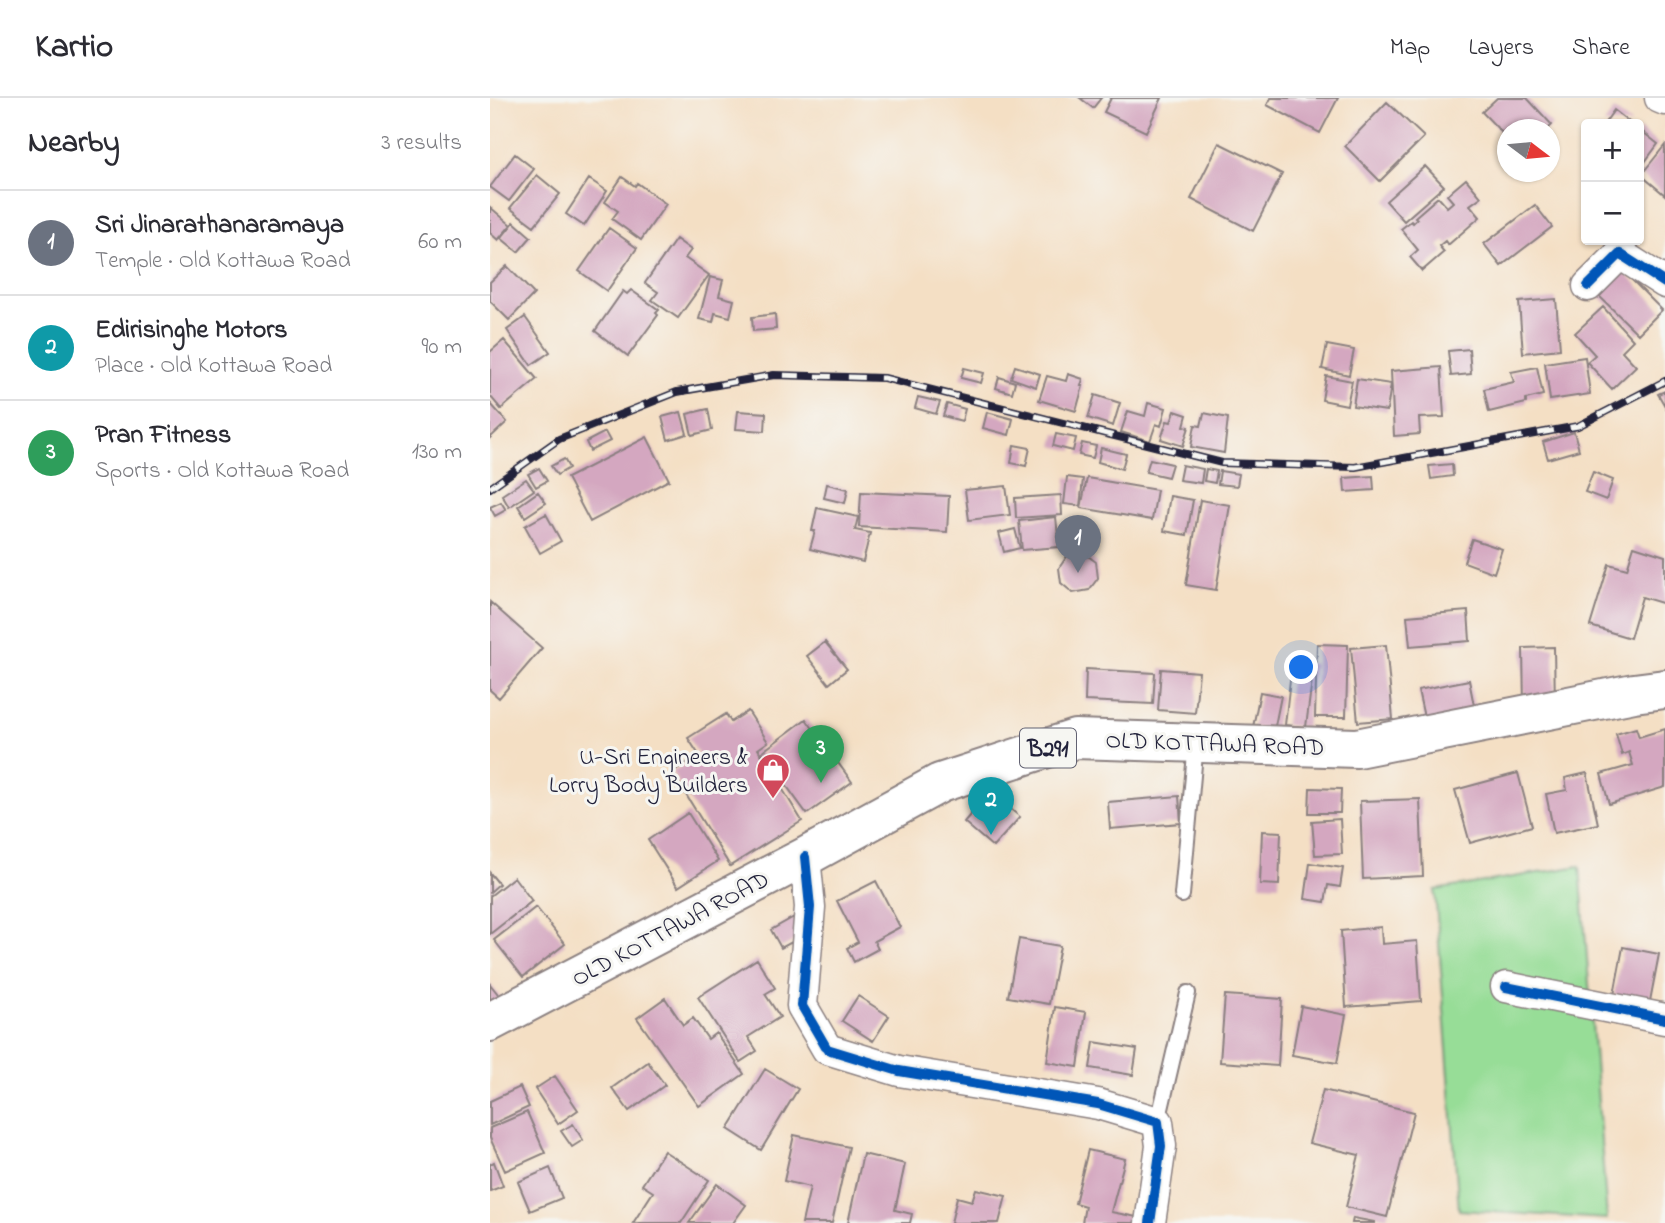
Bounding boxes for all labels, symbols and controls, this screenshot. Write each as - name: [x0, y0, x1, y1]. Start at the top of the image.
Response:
- text: Kartio: [35, 24, 113, 72]
- text: Map: [1390, 31, 1430, 66]
- text: Layers: [1468, 31, 1534, 66]
- text: Share: [1572, 31, 1630, 66]
- north arrow: [1497, 119, 1560, 182]
- map controls: [1581, 119, 1644, 245]
- button: +: [1581, 119, 1644, 182]
- text: Nearby: [28, 122, 120, 166]
- text: 3 results: [381, 127, 462, 160]
- button: −: [1581, 182, 1644, 245]
- text: Sri Jinarathanaramaya: [95, 207, 344, 245]
- text: 1: [47, 226, 55, 259]
- text: 60 m: [418, 226, 462, 259]
- text: Temple · Old Kottawa Road: [95, 245, 351, 278]
- text: Edirisinghe Motors: [95, 312, 288, 350]
- text: 2: [45, 331, 57, 364]
- text: 90 m: [422, 331, 462, 364]
- text: Place · Old Kottawa Road: [95, 350, 332, 383]
- text: Pran Fitness: [95, 417, 231, 455]
- text: 3: [46, 436, 56, 469]
- text: 130 m: [412, 436, 462, 469]
- text: Sports · Old Kottawa Road: [95, 455, 349, 488]
- pin: 1: [1055, 515, 1101, 573]
- your location: [1284, 650, 1318, 684]
- street label: OLD KOTTAWA ROAD: [1105, 724, 1325, 767]
- pin: 3: [798, 725, 844, 783]
- road number: B291: [1020, 728, 1076, 768]
- place label: U-Sri Engineers & Lorry Body Builders: [549, 741, 748, 805]
- shop icon: U-Sri Engineers & Lorry Body Builders: [754, 751, 792, 800]
- pin: 2: [968, 777, 1014, 835]
- street label: OLD KOTTAWA ROAD: [566, 863, 776, 997]

